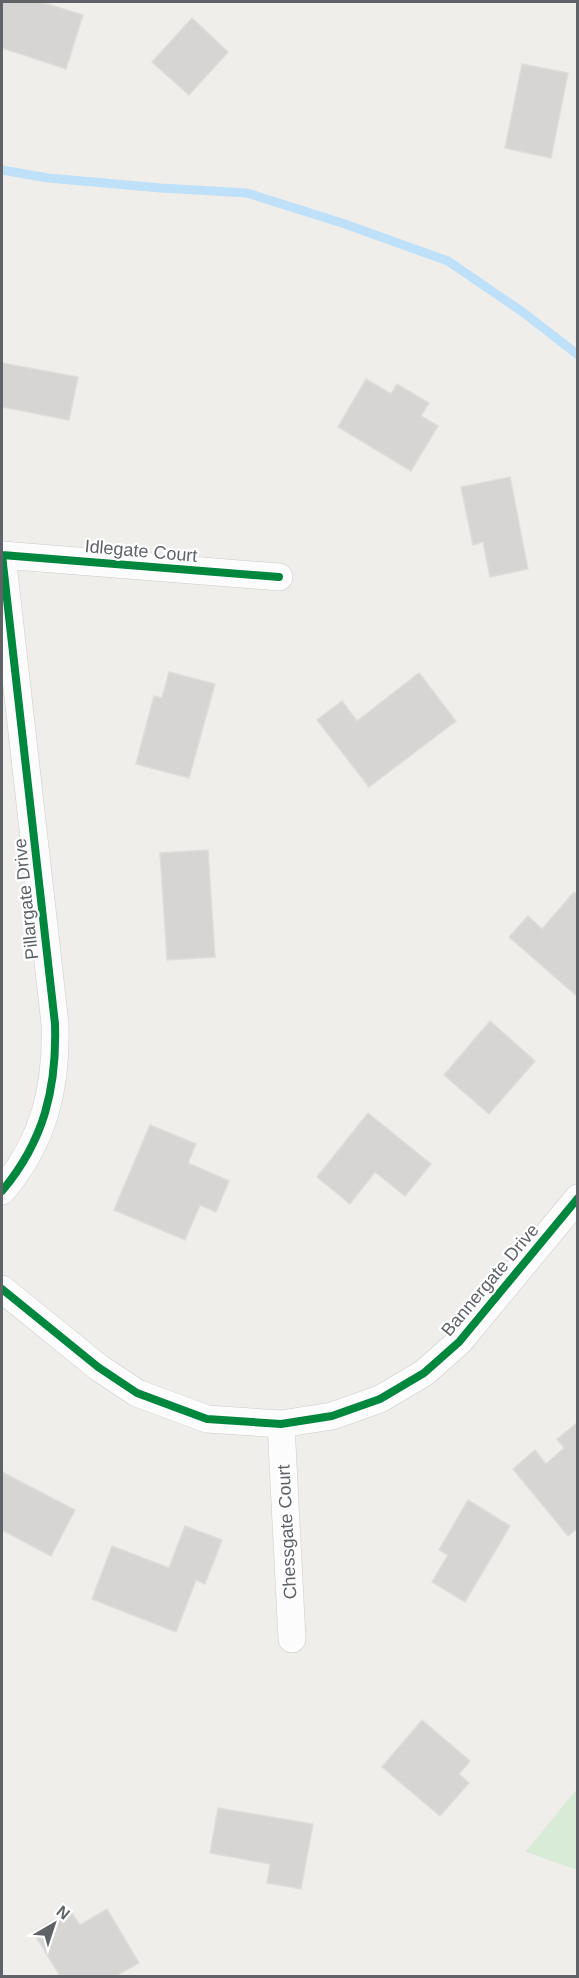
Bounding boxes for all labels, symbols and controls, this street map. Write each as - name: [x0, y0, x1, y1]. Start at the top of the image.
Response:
- street label: Idlegate Court: [84, 536, 198, 566]
- street label: Pillargate Drive: [10, 837, 42, 961]
- street label: Bannergate Drive: [437, 1220, 543, 1340]
- street label: Chessgate Court: [273, 1464, 301, 1600]
- north arrow: [24, 1894, 84, 1954]
- text: N: [53, 1902, 73, 1923]

